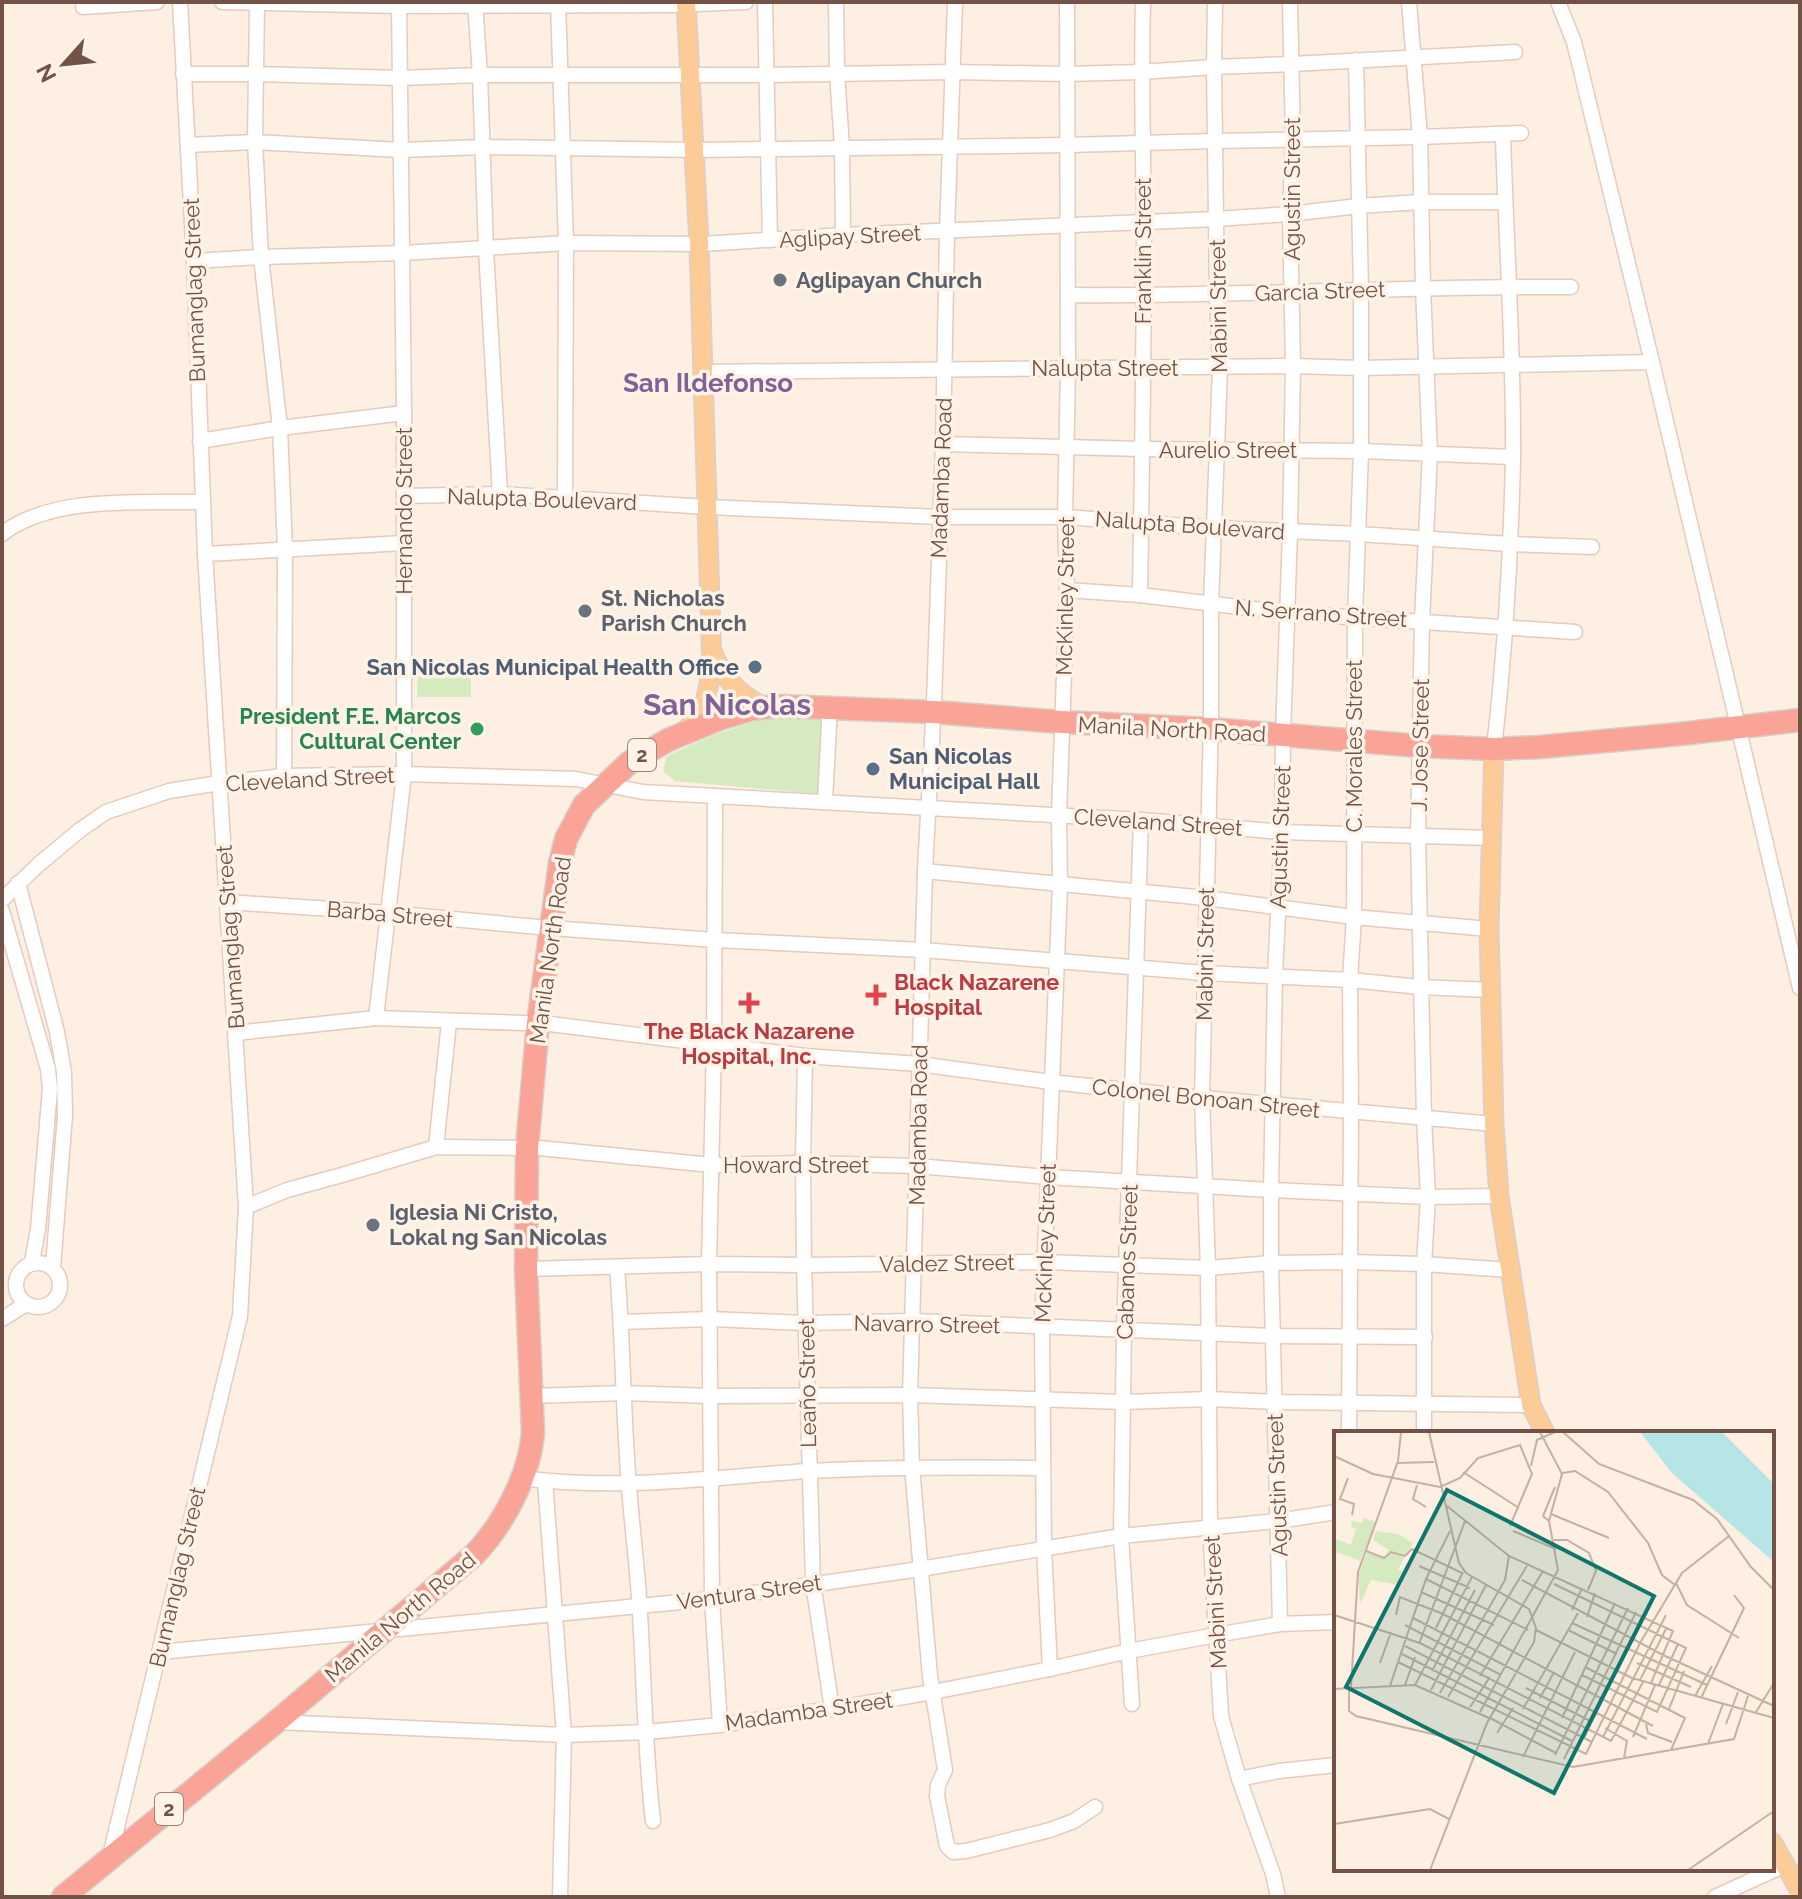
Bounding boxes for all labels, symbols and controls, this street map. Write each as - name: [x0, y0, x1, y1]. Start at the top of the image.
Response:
- north arrow: [24, 24, 104, 104]
- text: N: [31, 60, 62, 86]
- street label: Agustin Street: [1279, 117, 1305, 261]
- street label: Franklin Street: [1130, 177, 1156, 324]
- street label: Bumanglag Street: [178, 197, 210, 383]
- street label: Aglipay Street: [778, 219, 922, 253]
- street label: Mabini Street: [1204, 238, 1232, 373]
- place label: Aglipayan Church: [796, 267, 982, 293]
- marker: Aglipayan Church: [771, 271, 789, 289]
- street label: Garcia Street: [1254, 276, 1386, 306]
- street label: Nalupta Street: [1031, 355, 1179, 381]
- district label: San Ildefonso: [623, 368, 793, 398]
- street label: Madamba Road: [925, 397, 957, 559]
- street label: Hernando Street: [391, 427, 417, 595]
- street label: Aurelio Street: [1159, 437, 1298, 463]
- street label: Nalupta Boulevard: [446, 483, 638, 515]
- street label: Nalupta Boulevard: [1094, 505, 1286, 545]
- street label: McKinley Street: [1051, 515, 1079, 676]
- place label: St. Nicholas Parish Church: [601, 585, 747, 636]
- street label: N. Serrano Street: [1234, 594, 1409, 632]
- marker: St. Nicholas Parish Church: [576, 602, 594, 620]
- place label: San Nicolas Municipal Health Office: [367, 654, 739, 680]
- marker: San Nicolas Municipal Health Office: [746, 658, 764, 676]
- street label: C. Morales Street: [1341, 659, 1367, 832]
- street label: J. Jose Street: [1406, 678, 1434, 812]
- district label: San Nicolas: [643, 687, 811, 722]
- place label: President F.E. Marcos Cultural Center: [239, 703, 461, 754]
- street label: Manila North Road: [1077, 711, 1267, 747]
- marker: President F.E. Marcos Cultural Center: [468, 720, 486, 738]
- road number: 2: [628, 739, 656, 771]
- place label: San Nicolas Municipal Hall: [889, 743, 1041, 794]
- marker: San Nicolas Municipal Hall: [864, 760, 882, 778]
- street label: Cleveland Street: [225, 762, 396, 796]
- street label: Agustin Street: [1265, 764, 1296, 909]
- street label: Cleveland Street: [1073, 803, 1244, 841]
- street label: Bumanglag Street: [211, 843, 249, 1030]
- street label: Manila North Road: [524, 855, 576, 1045]
- street label: Mabini Street: [1191, 886, 1219, 1021]
- street label: Barba Street: [326, 896, 455, 933]
- place label: Black Nazarene Hospital: [894, 969, 1059, 1020]
- marker: Black Nazarene Hospital: [865, 984, 887, 1006]
- marker: The Black Nazarene Hospital, Inc.: [738, 992, 760, 1014]
- place label: The Black Nazarene Hospital, Inc.: [644, 1018, 854, 1069]
- street label: Madamba Road: [904, 1044, 932, 1206]
- street label: Colonel Bonoan Street: [1091, 1073, 1322, 1123]
- street label: Howard Street: [723, 1152, 870, 1178]
- street label: McKinley Street: [1029, 1162, 1061, 1323]
- street label: Cabanos Street: [1111, 1183, 1143, 1340]
- place label: Iglesia Ni Cristo, Lokal ng San Nicolas: [389, 1199, 607, 1250]
- marker: Iglesia Ni Cristo, Lokal ng San Nicolas: [364, 1216, 382, 1234]
- street label: Valdez Street: [879, 1249, 1016, 1277]
- street label: Navarro Street: [853, 1310, 1001, 1338]
- street label: Leaño Street: [793, 1317, 821, 1448]
- street label: Agustin Street: [1261, 1412, 1292, 1557]
- inset map: [1334, 1431, 1774, 1871]
- street label: Bumanglag Street: [144, 1484, 211, 1670]
- street label: Mabini Street: [1198, 1534, 1231, 1669]
- street label: Manila North Road: [319, 1546, 481, 1688]
- street label: Ventura Street: [675, 1569, 824, 1615]
- street label: Madamba Street: [723, 1686, 895, 1736]
- road number: 2: [155, 1793, 183, 1825]

